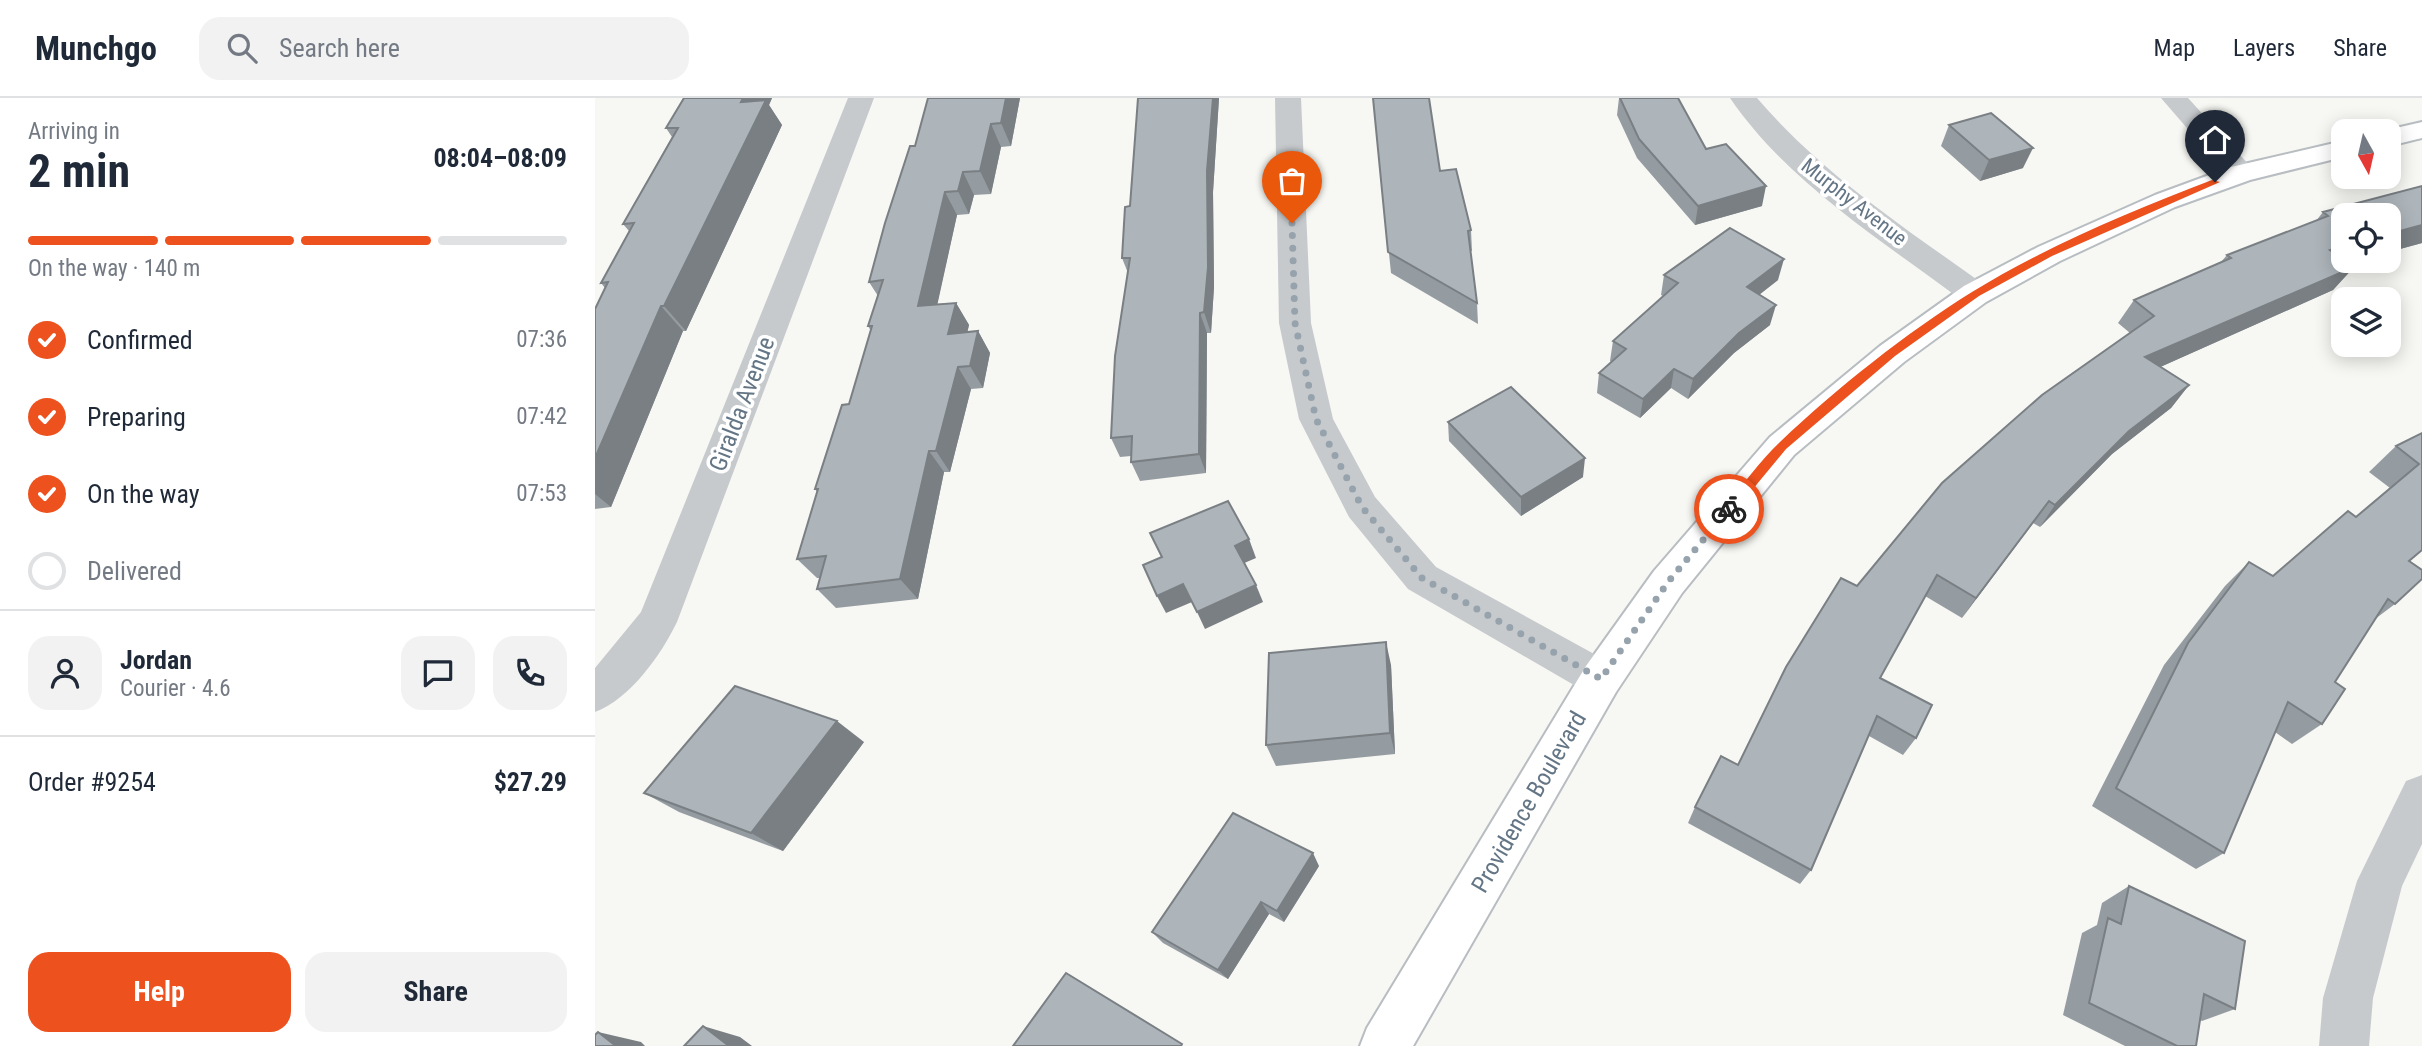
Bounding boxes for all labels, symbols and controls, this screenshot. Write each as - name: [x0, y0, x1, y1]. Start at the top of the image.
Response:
- search box: [199, 17, 689, 80]
- text: Munchgo: [35, 29, 157, 68]
- icon: search: [223, 29, 261, 67]
- text: Search here: [279, 33, 400, 63]
- text: Map: [2154, 34, 2195, 62]
- text: Layers: [2233, 34, 2295, 62]
- text: Share: [2333, 34, 2387, 62]
- pin: [2185, 110, 2245, 182]
- text: Arriving in: [28, 118, 120, 145]
- north arrow: [2331, 119, 2401, 189]
- map controls: [2331, 119, 2401, 357]
- icon: home: [2196, 121, 2234, 159]
- text: 08:04–08:09: [433, 143, 567, 173]
- text: 2 min: [28, 144, 130, 198]
- pin: [1262, 151, 1322, 223]
- street label: Murphy Avenue: [1797, 153, 1912, 251]
- icon: bag: [1273, 162, 1311, 200]
- button: locate: [2331, 203, 2401, 273]
- text: On the way · 140 m: [28, 255, 200, 282]
- button: layers: [2331, 287, 2401, 357]
- icon: check: [28, 321, 66, 359]
- text: Confirmed: [87, 325, 193, 355]
- text: 07:36: [516, 326, 567, 353]
- street label: Giralda Avenue: [704, 333, 780, 475]
- icon: check: [28, 398, 66, 436]
- text: Preparing: [87, 402, 186, 432]
- text: 07:42: [516, 403, 567, 430]
- courier: [1694, 474, 1764, 544]
- icon: check: [28, 475, 66, 513]
- text: On the way: [87, 479, 200, 509]
- text: 07:53: [516, 480, 567, 507]
- icon: bike: [1710, 490, 1748, 528]
- text: Delivered: [87, 556, 182, 586]
- button: person: [28, 636, 102, 710]
- button: chat: [401, 636, 475, 710]
- button: phone: [493, 636, 567, 710]
- text: Jordan: [120, 645, 192, 675]
- text: Courier · 4.6: [120, 675, 231, 702]
- street label: Providence Boulevard: [1466, 706, 1592, 898]
- text: Order #9254: [28, 767, 156, 797]
- text: $27.29: [494, 767, 567, 797]
- button: Help: [28, 952, 291, 1032]
- button: Share: [305, 952, 567, 1032]

